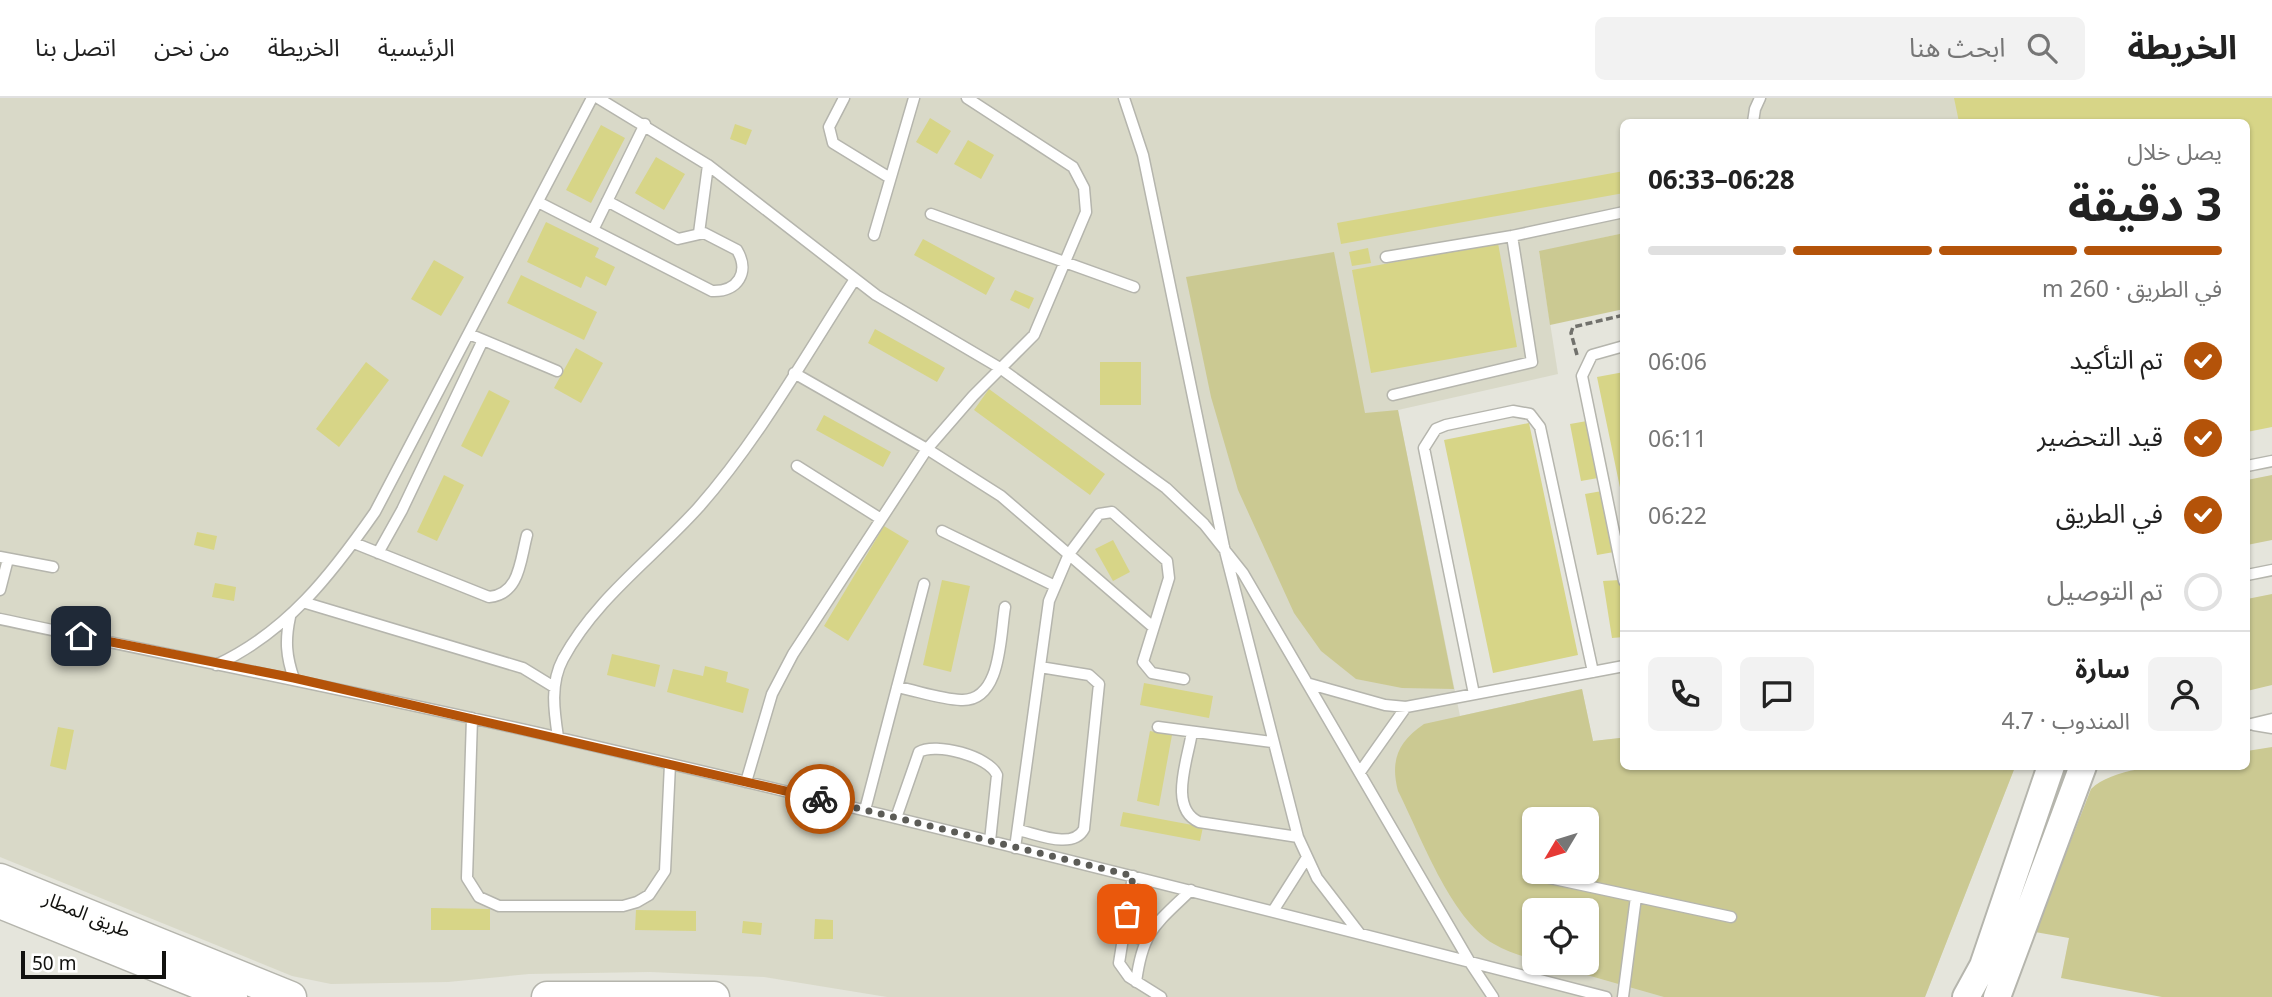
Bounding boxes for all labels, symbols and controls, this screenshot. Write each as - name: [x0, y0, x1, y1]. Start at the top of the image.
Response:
- search box: [1595, 17, 2085, 80]
- text: الخريطة: [2127, 24, 2237, 69]
- text: ابحث هنا: [1909, 29, 2005, 65]
- icon: search: [2023, 29, 2061, 67]
- text: اتصل بنا: [35, 30, 116, 63]
- text: من نحن: [154, 30, 230, 63]
- text: الخريطة: [268, 30, 340, 63]
- text: الرئيسية: [378, 30, 455, 63]
- text: يصل خلال: [2127, 135, 2222, 167]
- text: 06:28–06:33: [1648, 161, 1795, 197]
- text: 3 دقيقة: [2068, 172, 2222, 234]
- text: في الطريق · 260 m: [2042, 272, 2222, 304]
- text: تم التأكيد: [2069, 341, 2163, 377]
- icon: check: [2184, 342, 2222, 380]
- text: 06:06: [1648, 345, 1707, 377]
- text: قيد التحضير: [2037, 418, 2163, 454]
- icon: check: [2184, 419, 2222, 457]
- text: 06:11: [1648, 422, 1707, 454]
- text: في الطريق: [2056, 495, 2163, 531]
- icon: check: [2184, 496, 2222, 534]
- text: 06:22: [1648, 499, 1707, 531]
- text: تم التوصيل: [2047, 572, 2163, 608]
- pin: [51, 606, 111, 666]
- icon: home: [62, 617, 100, 655]
- text: سارة: [2075, 650, 2130, 686]
- button: phone: [1648, 657, 1722, 731]
- button: chat: [1740, 657, 1814, 731]
- button: person: [2148, 657, 2222, 731]
- text: المندوب · 4.7: [2001, 704, 2130, 736]
- courier: [785, 764, 855, 834]
- icon: bike: [801, 780, 839, 818]
- north arrow: [1522, 807, 1600, 884]
- map controls: [1522, 807, 1599, 975]
- street label: طريق المطار: [38, 884, 135, 943]
- pin: [1097, 884, 1157, 944]
- icon: bag: [1108, 895, 1146, 933]
- button: locate: [1522, 898, 1599, 975]
- scale bar: [21, 948, 166, 980]
- text: 50 m: [32, 950, 76, 976]

